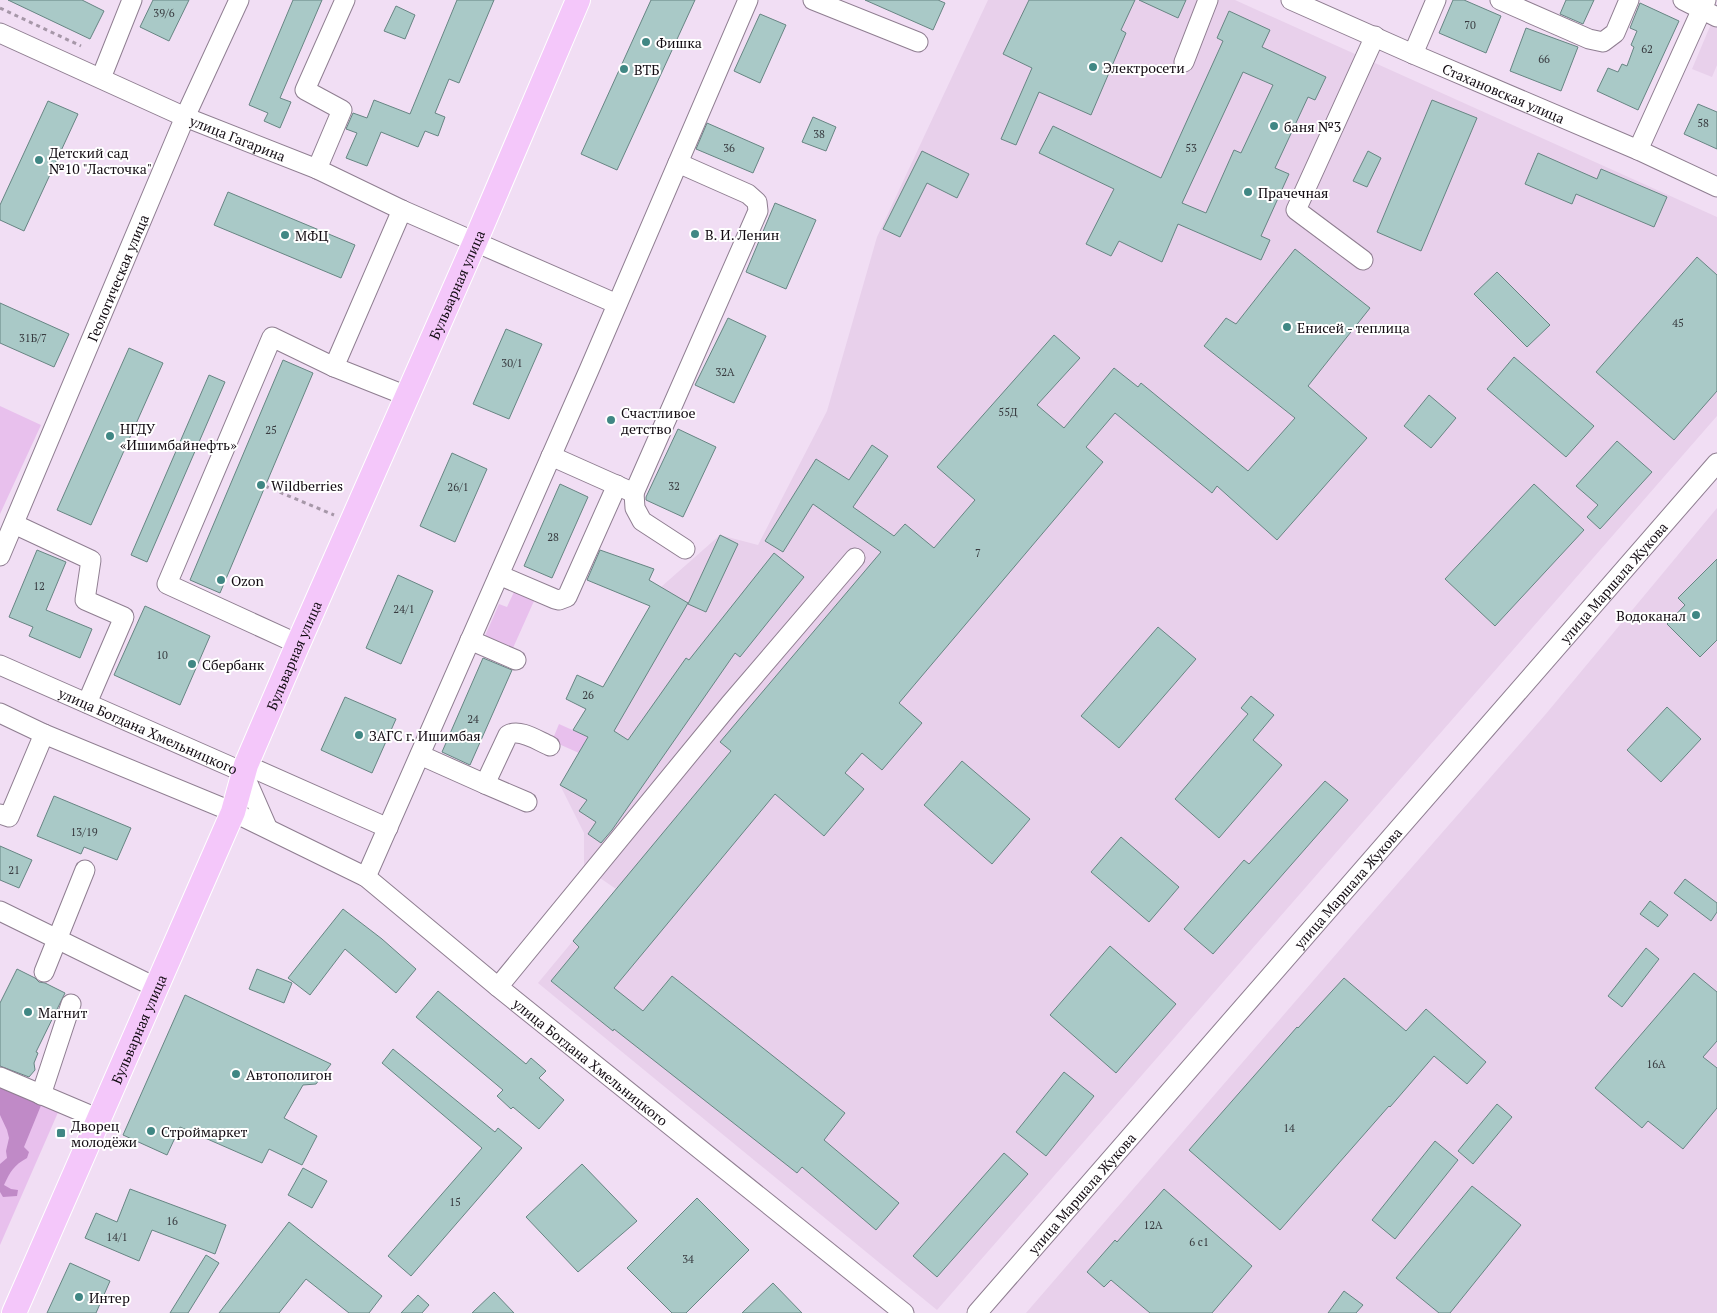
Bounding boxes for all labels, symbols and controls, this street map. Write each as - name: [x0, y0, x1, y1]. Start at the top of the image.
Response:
- house number: 39/6: [153, 6, 175, 20]
- house number: 70: [1464, 18, 1476, 32]
- place label: Фишка: [656, 33, 702, 52]
- marker: Фишка: [640, 36, 652, 48]
- house number: 62: [1641, 42, 1653, 56]
- house number: 66: [1538, 52, 1550, 66]
- place label: Электросети: [1103, 58, 1185, 77]
- street label: Стахановская улица: [1440, 58, 1568, 127]
- place label: ВТБ: [634, 60, 660, 79]
- marker: Электросети: [1087, 61, 1099, 73]
- marker: ВТБ: [618, 63, 630, 75]
- street label: улица Гагарина: [186, 110, 288, 165]
- house number: 58: [1697, 116, 1709, 130]
- place label: баня №3: [1284, 117, 1341, 136]
- marker: баня №3: [1268, 120, 1280, 132]
- house number: 38: [813, 127, 825, 141]
- house number: 36: [723, 141, 735, 155]
- house number: 53: [1185, 141, 1197, 155]
- place label: Детский сад №10 "Ласточка": [49, 143, 152, 178]
- marker: Детский сад №10 "Ласточка": [33, 154, 45, 166]
- place label: Прачечная: [1258, 183, 1329, 202]
- marker: Прачечная: [1242, 186, 1254, 198]
- street label: Геологическая улица: [82, 211, 153, 344]
- place label: В. И. Ленин: [705, 225, 780, 244]
- place label: МФЦ: [295, 226, 329, 245]
- street label: Бульварная улица: [424, 227, 489, 342]
- marker: В. И. Ленин: [689, 228, 701, 240]
- marker: МФЦ: [279, 229, 291, 241]
- house number: 45: [1672, 316, 1684, 330]
- place label: Енисей - теплица: [1297, 318, 1410, 337]
- marker: Енисей - теплица: [1281, 321, 1293, 333]
- house number: 31Б/7: [19, 331, 47, 345]
- house number: 30/1: [501, 356, 523, 370]
- house number: 32А: [715, 365, 735, 379]
- place label: Счастливое детство: [621, 403, 696, 438]
- house number: 55Д: [998, 405, 1018, 419]
- marker: Счастливое детство: [605, 414, 617, 426]
- place label: НГДУ «Ишимбайнефть»: [120, 419, 237, 454]
- house number: 25: [265, 423, 277, 437]
- marker: НГДУ «Ишимбайнефть»: [104, 430, 116, 442]
- place label: Wildberries: [271, 476, 343, 495]
- marker: Wildberries: [255, 479, 267, 491]
- house number: 32: [668, 479, 680, 493]
- house number: 26/1: [447, 480, 469, 494]
- street label: улица Маршала Жукова: [1555, 517, 1671, 648]
- house number: 28: [547, 530, 559, 544]
- house number: 7: [975, 546, 981, 560]
- place label: Ozon: [231, 571, 265, 590]
- marker: Ozon: [215, 574, 227, 586]
- house number: 12: [33, 579, 45, 593]
- street label: Бульварная улица: [261, 598, 325, 713]
- house number: 24/1: [393, 602, 415, 616]
- place label: Водоканал: [1616, 606, 1686, 625]
- marker: Водоканал: [1690, 609, 1702, 621]
- house number: 10: [156, 648, 168, 662]
- place label: Сбербанк: [202, 655, 265, 674]
- marker: Сбербанк: [186, 658, 198, 670]
- street label: улица Богдана Хмельницкого: [55, 682, 241, 778]
- house number: 26: [582, 688, 594, 702]
- house number: 24: [467, 712, 479, 726]
- place label: ЗАГС г. Ишимбая: [369, 726, 481, 745]
- marker: ЗАГС г. Ишимбая: [353, 729, 365, 741]
- street label: улица Маршала Жукова: [1289, 823, 1405, 953]
- house number: 13/19: [70, 825, 98, 839]
- house number: 21: [8, 863, 20, 877]
- street label: Бульварная улица: [106, 971, 170, 1087]
- street label: улица Богдана Хмельницкого: [508, 993, 672, 1130]
- place label: Магнит: [38, 1003, 87, 1022]
- marker: Магнит: [22, 1006, 34, 1018]
- house number: 16А: [1646, 1057, 1666, 1071]
- place label: Автополигон: [246, 1065, 333, 1084]
- marker: Автополигон: [230, 1068, 242, 1080]
- place label: Дворец молодёжи: [71, 1116, 138, 1151]
- house number: 14: [1283, 1121, 1295, 1135]
- place label: Строймаркет: [161, 1122, 247, 1141]
- marker: Строймаркет: [145, 1125, 157, 1137]
- marker: Дворец молодёжи: [55, 1127, 67, 1139]
- street label: улица Маршала Жукова: [1023, 1128, 1140, 1259]
- house number: 15: [449, 1195, 461, 1209]
- house number: 16: [166, 1214, 178, 1228]
- house number: 12А: [1143, 1218, 1163, 1232]
- house number: 14/1: [106, 1230, 128, 1244]
- house number: 6 с1: [1189, 1235, 1209, 1249]
- house number: 34: [682, 1252, 694, 1266]
- place label: Интер: [89, 1288, 130, 1307]
- marker: Интер: [73, 1291, 85, 1303]

